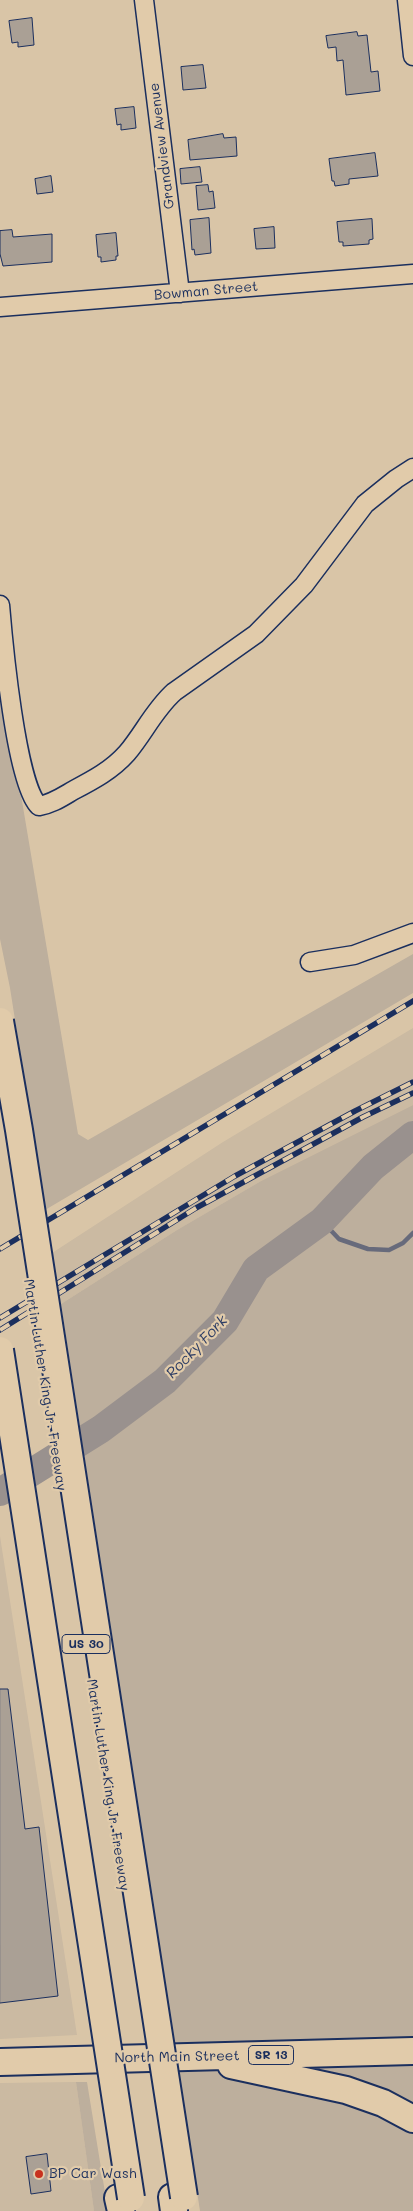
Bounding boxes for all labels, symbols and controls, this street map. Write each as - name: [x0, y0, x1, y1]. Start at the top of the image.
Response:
- street label: Grandview Avenue: [146, 82, 178, 210]
- street label: Bowman Street: [153, 278, 259, 304]
- street label: Martin Luther King Jr. Freeway: [20, 1278, 70, 1492]
- water label: Rocky Fork: [162, 1312, 232, 1382]
- road number: US 30: [62, 1635, 110, 1654]
- street label: Martin Luther King Jr. Freeway: [83, 1678, 133, 1892]
- road number: SR 13: [248, 2046, 294, 2064]
- street label: North Main Street: [114, 2048, 240, 2066]
- place label: BP Car Wash: [49, 2166, 137, 2182]
- marker: BP Car Wash: [33, 2168, 45, 2180]

